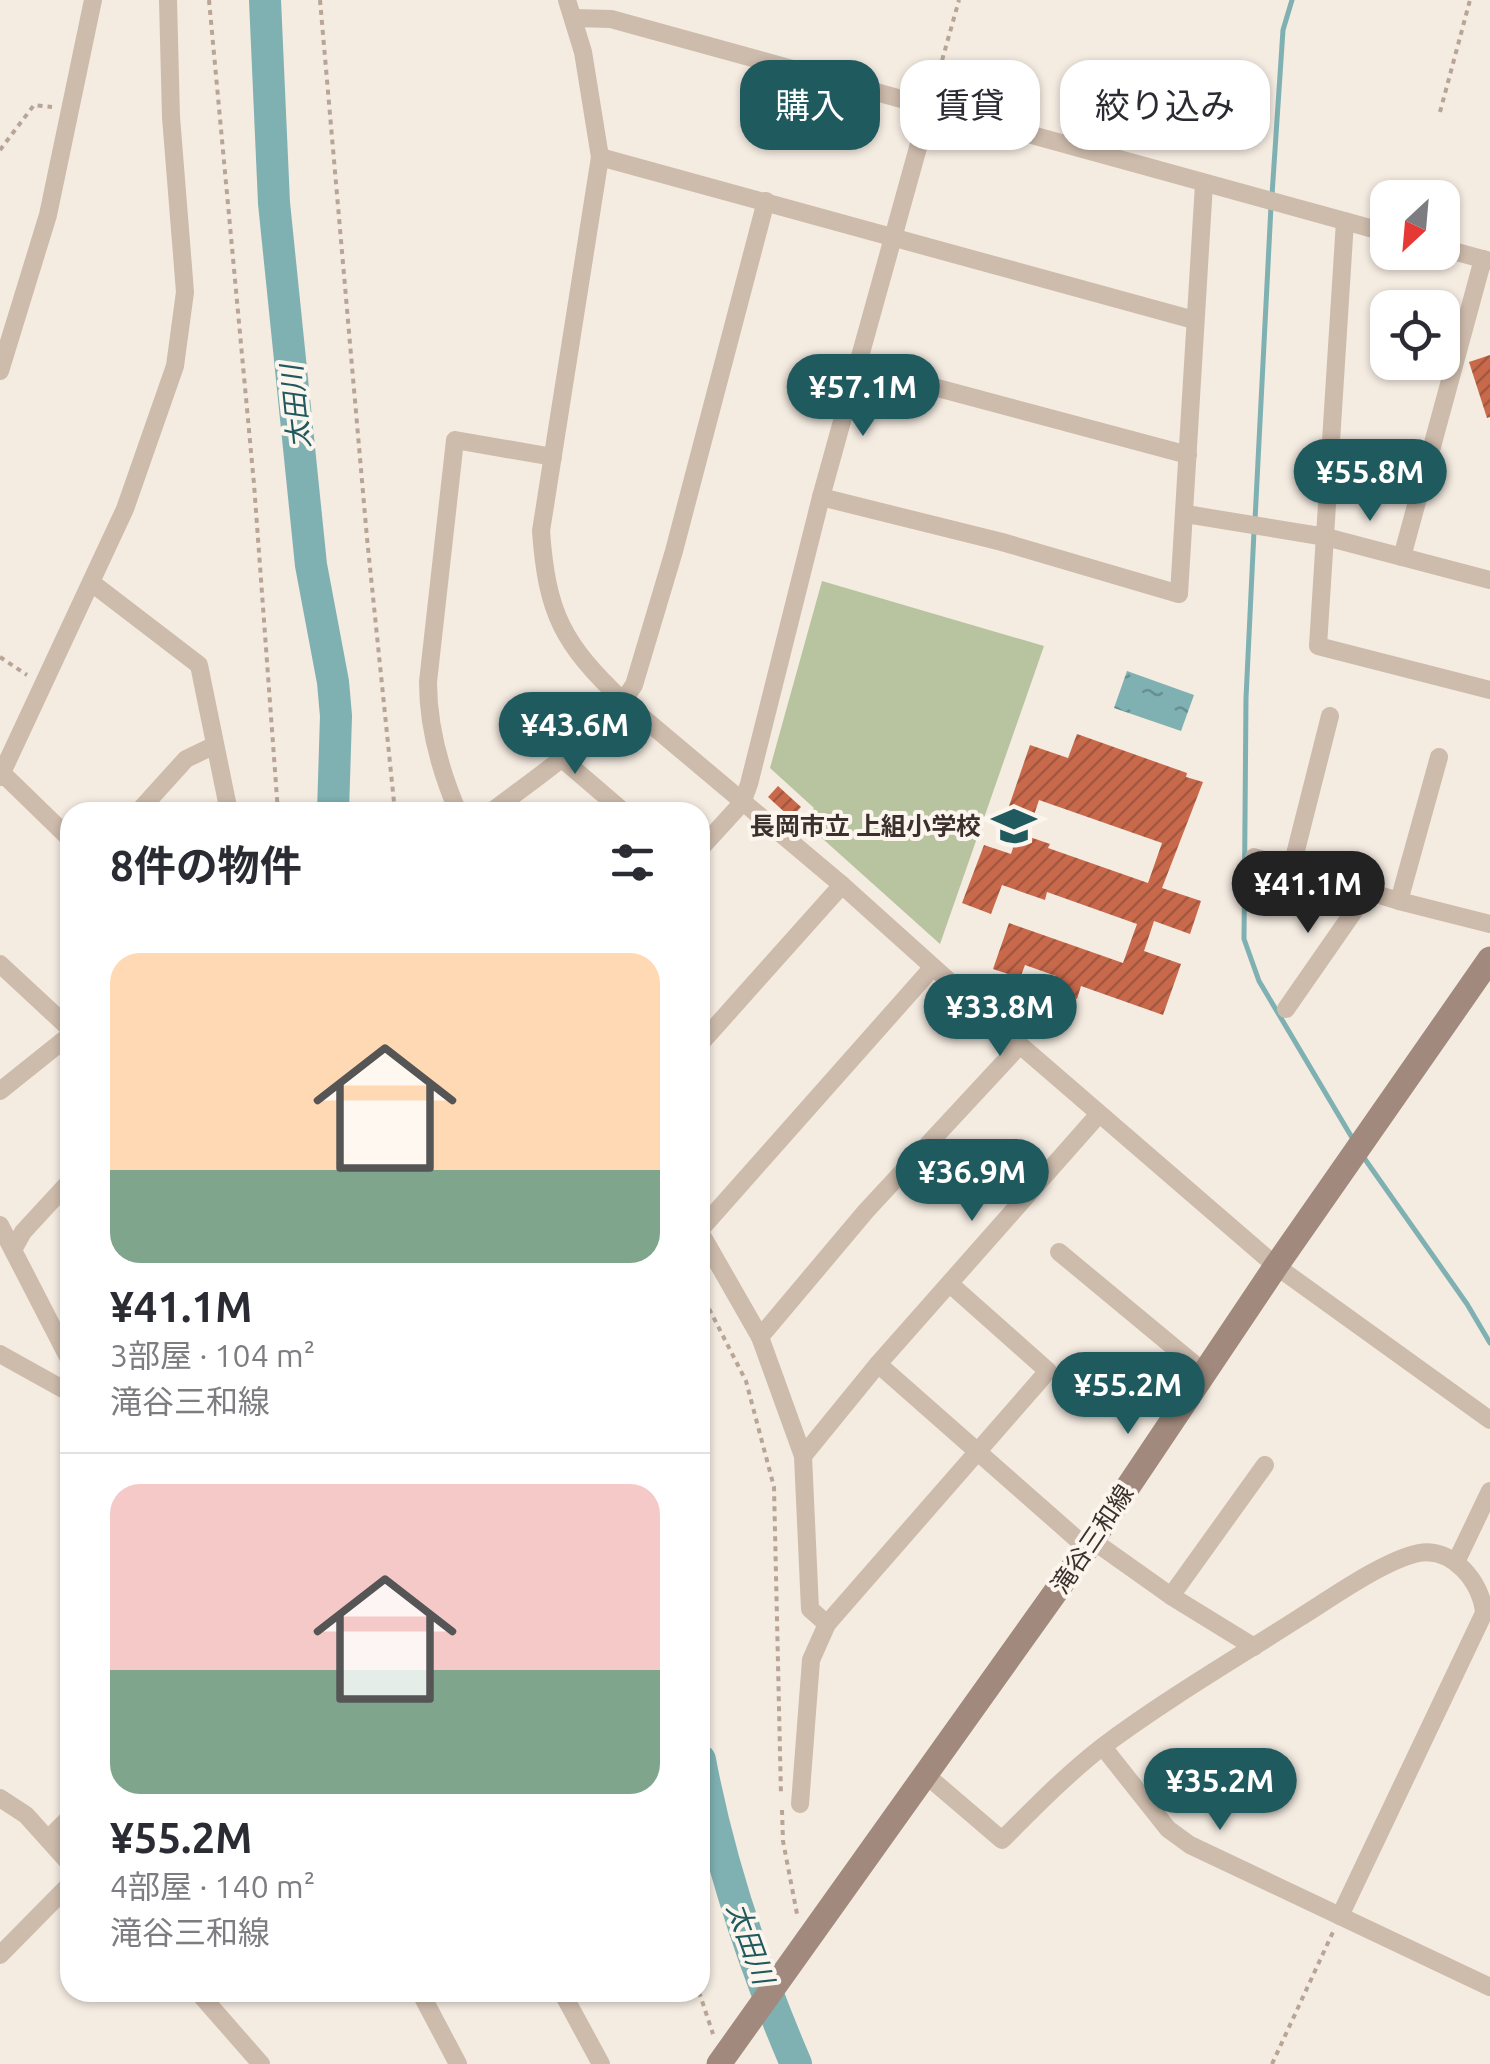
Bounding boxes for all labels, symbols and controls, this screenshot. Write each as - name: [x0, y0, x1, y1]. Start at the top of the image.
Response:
- chip: 購入: [740, 60, 880, 150]
- chip: 賃貸: [900, 60, 1040, 150]
- chip: 絞り込み: [1060, 60, 1270, 150]
- north arrow: [1370, 180, 1460, 270]
- map controls: [1370, 180, 1460, 380]
- button: locate: [1370, 290, 1460, 380]
- pin: ¥57.1M: [782, 354, 944, 439]
- water label: 太田川: [275, 361, 315, 450]
- text: ¥57.1M: [809, 368, 917, 404]
- pin: ¥55.8M: [1289, 439, 1451, 524]
- text: ¥55.8M: [1316, 453, 1424, 489]
- pin: ¥43.6M: [494, 692, 656, 777]
- text: ¥43.6M: [521, 706, 629, 742]
- school or university icon: 長岡市立 上組小学校: [990, 802, 1038, 850]
- place label: 長岡市立 上組小学校: [750, 812, 981, 840]
- icon: filters: [605, 835, 660, 890]
- text: 8件の物件: [110, 842, 302, 889]
- pin: ¥41.1M: [1227, 851, 1389, 936]
- text: ¥41.1M: [1254, 865, 1362, 901]
- pin: ¥33.8M: [919, 974, 1081, 1059]
- text: ¥33.8M: [946, 988, 1054, 1024]
- icon: home: [295, 1018, 475, 1198]
- pin: ¥36.9M: [891, 1139, 1053, 1224]
- text: ¥36.9M: [918, 1153, 1026, 1189]
- text: ¥41.1M: [110, 1283, 252, 1330]
- text: 3部屋 · 104 m²: [110, 1337, 315, 1373]
- pin: ¥55.2M: [1047, 1352, 1209, 1437]
- text: ¥55.2M: [1074, 1366, 1182, 1402]
- text: 滝谷三和線: [110, 1383, 270, 1419]
- street label: 滝谷三和線: [1045, 1479, 1139, 1599]
- icon: home: [295, 1549, 475, 1729]
- pin: ¥35.2M: [1139, 1748, 1301, 1833]
- text: ¥35.2M: [1166, 1762, 1274, 1798]
- text: ¥55.2M: [110, 1814, 252, 1861]
- text: 4部屋 · 140 m²: [110, 1868, 315, 1904]
- water label: 太田川: [722, 1898, 781, 1991]
- text: 滝谷三和線: [110, 1914, 270, 1950]

